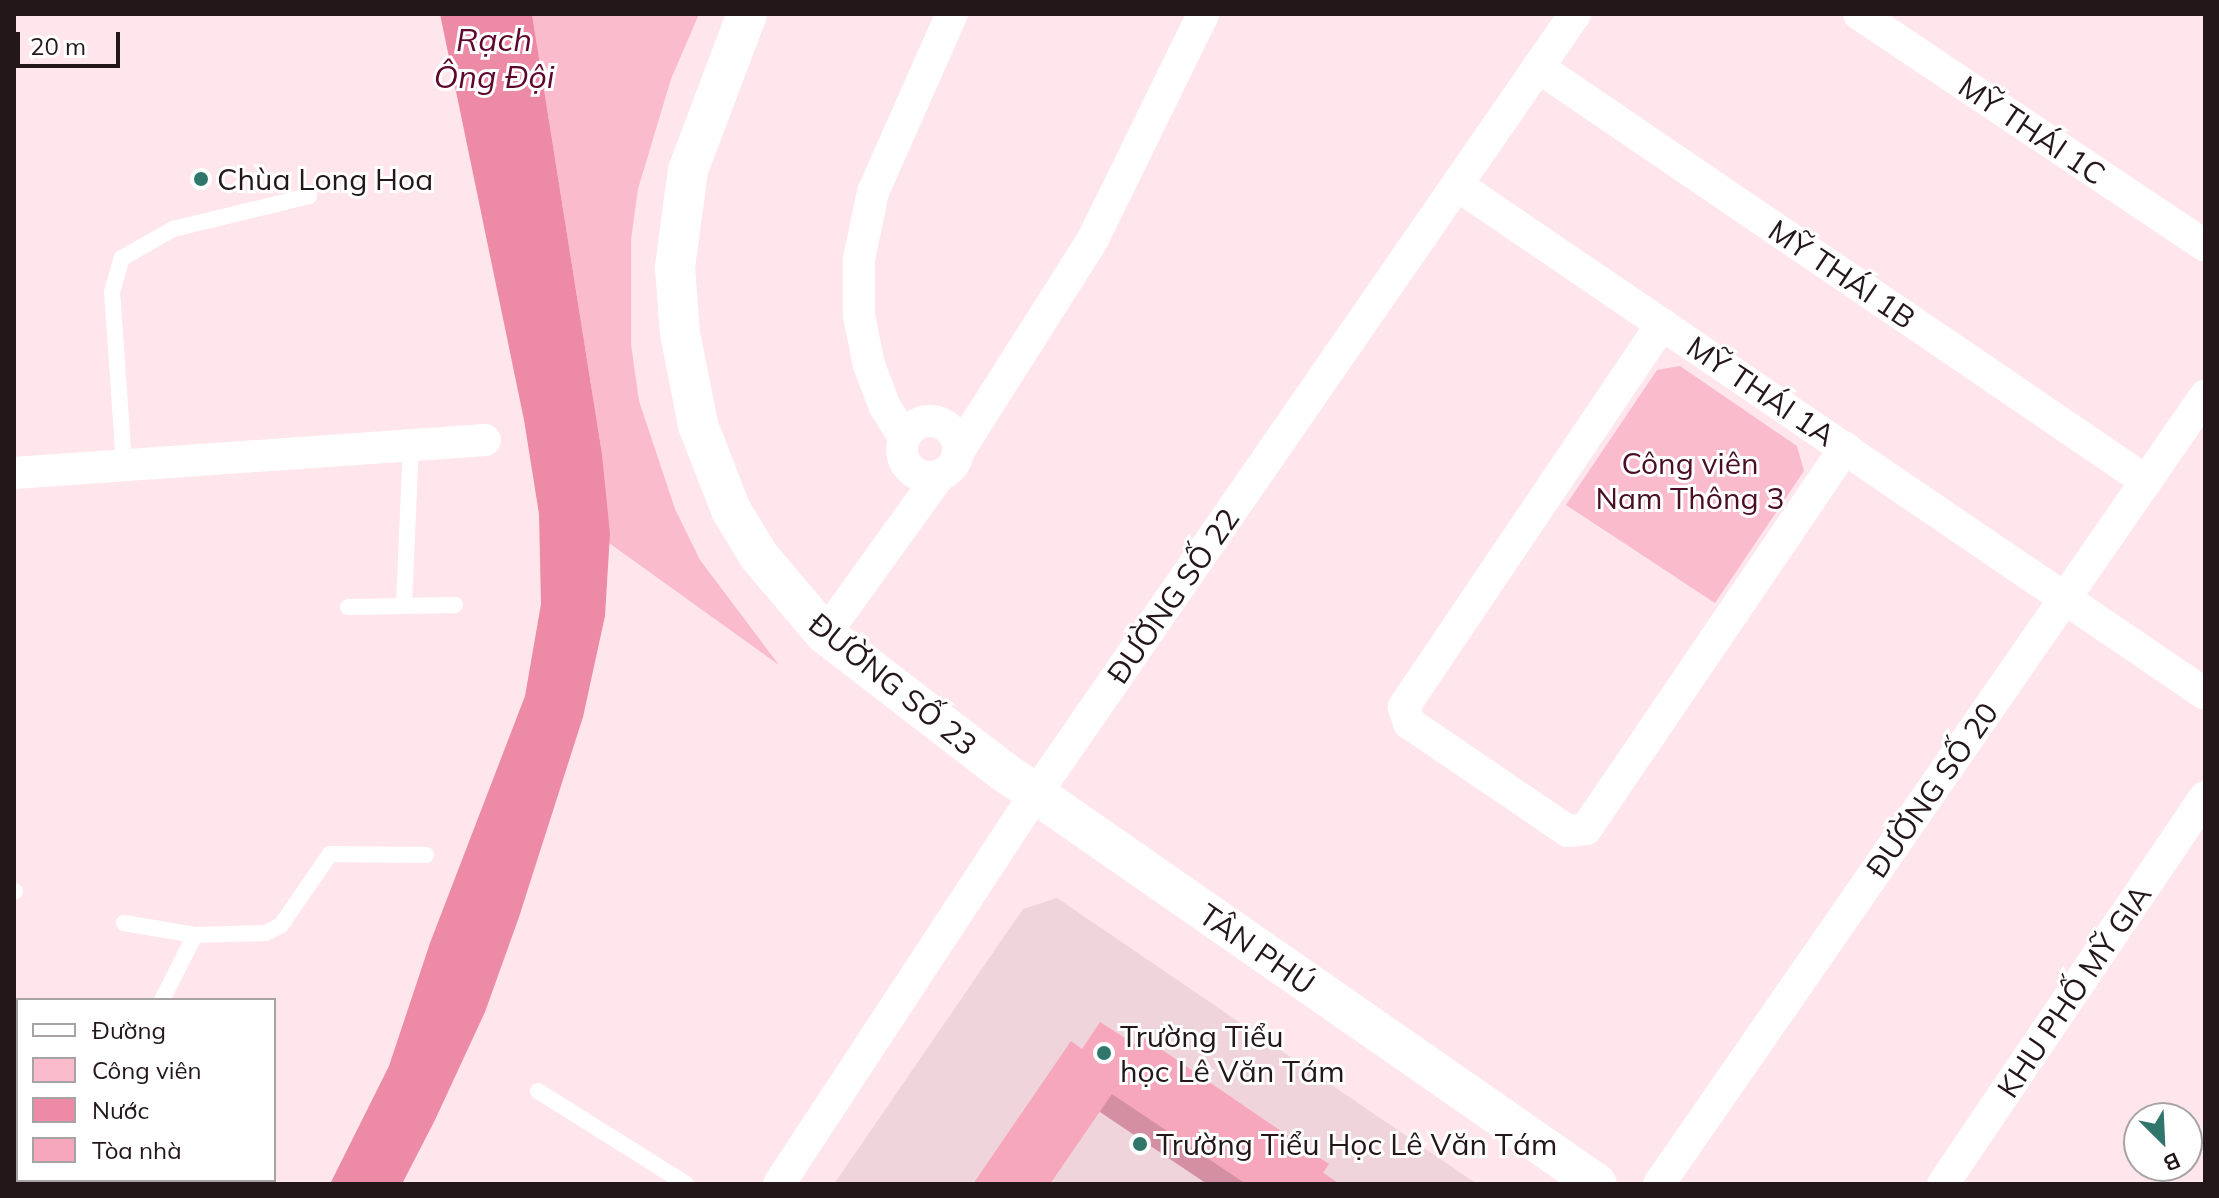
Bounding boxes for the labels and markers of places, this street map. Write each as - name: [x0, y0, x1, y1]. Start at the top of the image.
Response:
- place label: Chùa Long Hoa: [217, 161, 433, 197]
- marker: Chùa Long Hoa: [192, 170, 210, 188]
- place label: Trường Tiểu học Lê Văn Tám: [1120, 1018, 1345, 1088]
- marker: Trường Tiểu học Lê Văn Tám: [1095, 1044, 1113, 1062]
- place label: Trường Tiểu Học Lê Văn Tám: [1156, 1126, 1557, 1162]
- marker: Trường Tiểu Học Lê Văn Tám: [1131, 1135, 1149, 1153]

